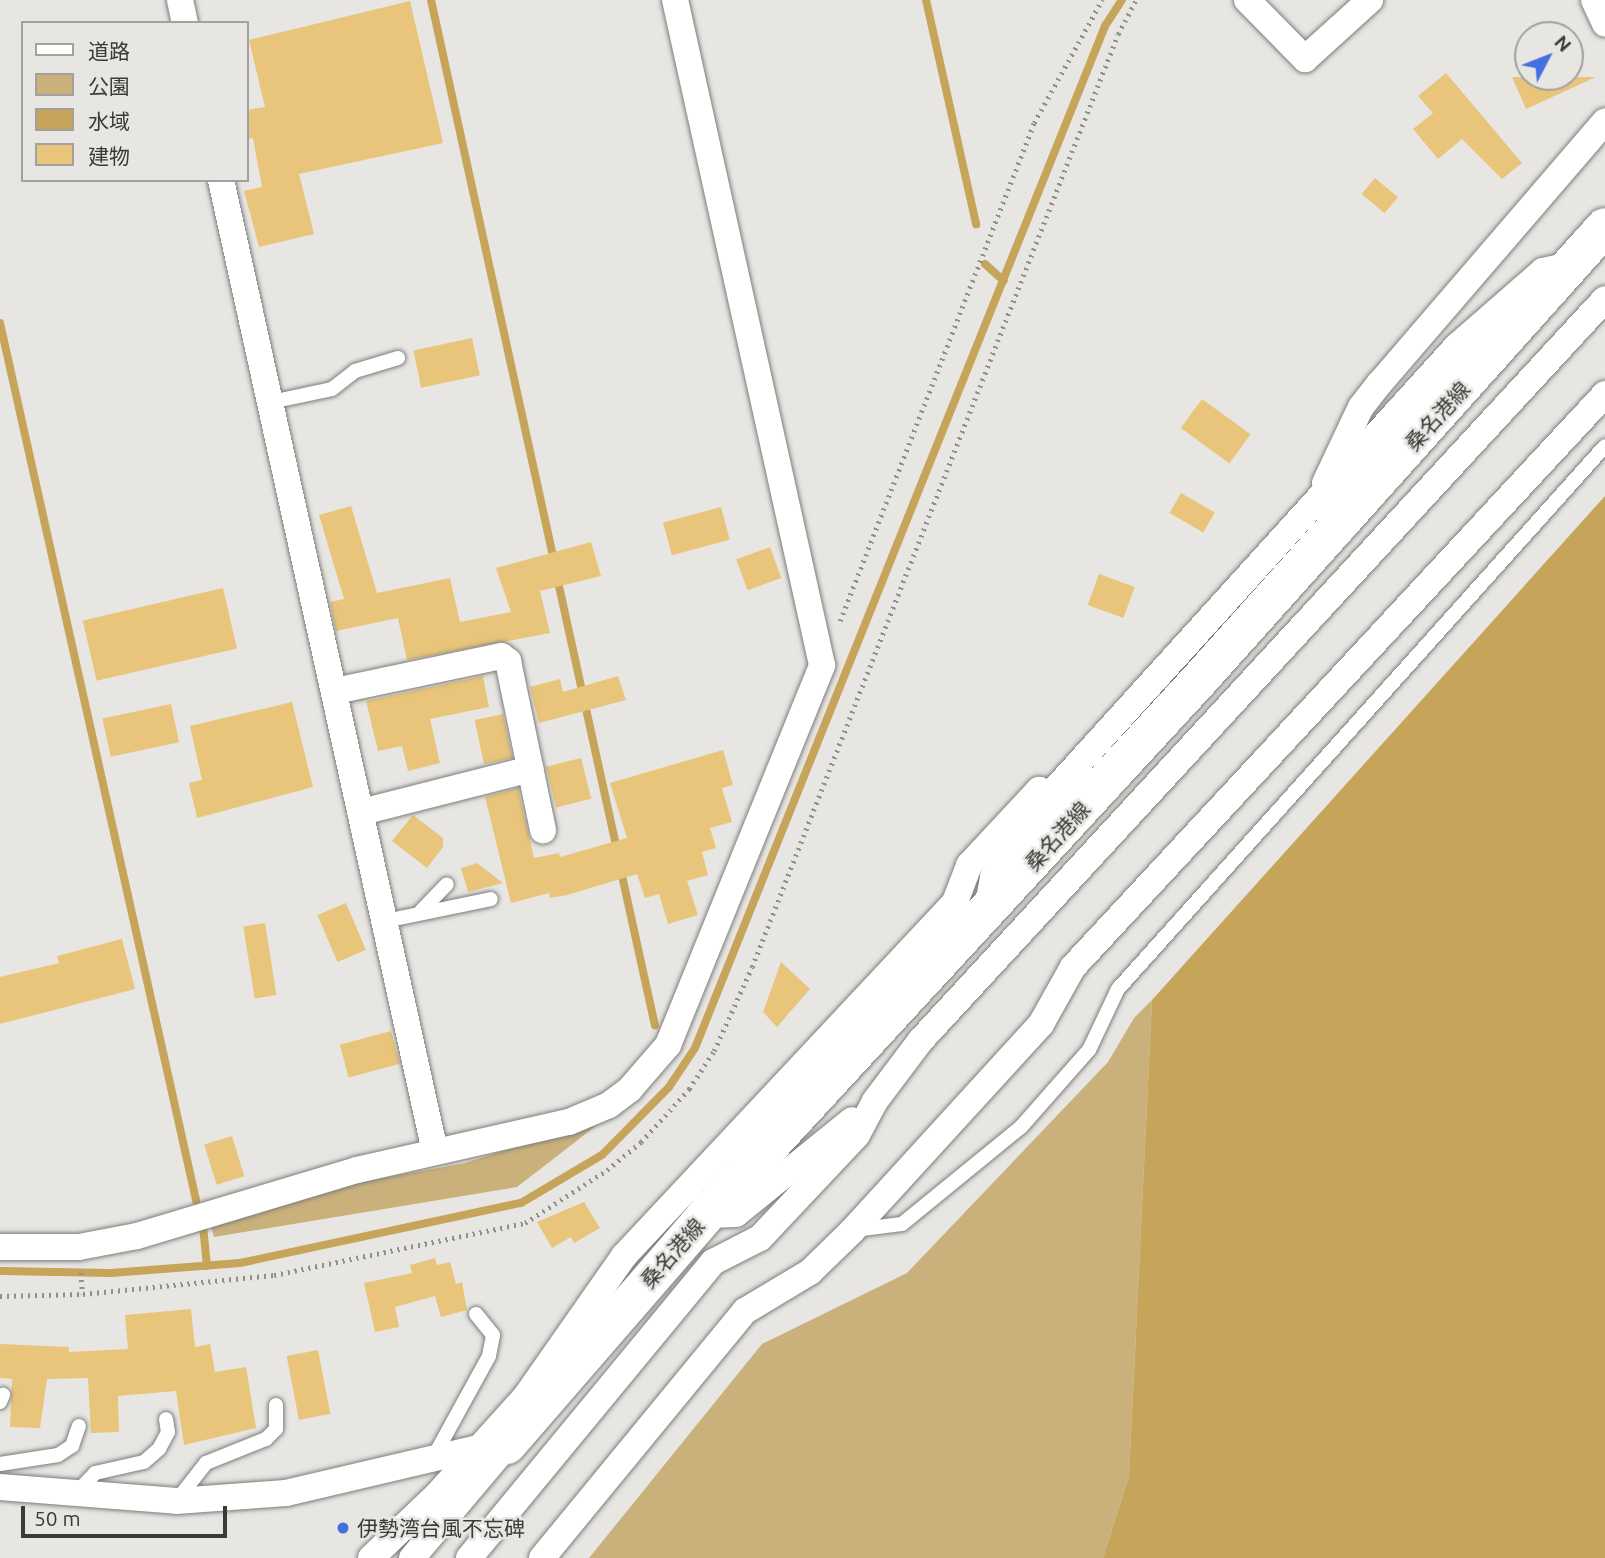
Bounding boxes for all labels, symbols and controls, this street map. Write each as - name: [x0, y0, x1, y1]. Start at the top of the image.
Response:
- legend: [21, 21, 248, 182]
- north arrow: [1514, 21, 1584, 91]
- text: N: [1550, 31, 1576, 56]
- text: 道路: [88, 39, 130, 63]
- text: 公園: [88, 74, 130, 98]
- text: 水域: [88, 109, 130, 133]
- text: 建物: [88, 144, 130, 168]
- street label: 桑名港線: [1400, 376, 1474, 456]
- street label: 桑名港線: [1020, 796, 1094, 876]
- street label: 桑名港線: [635, 1213, 709, 1293]
- scale bar: [24, 1492, 231, 1536]
- text: 50 m: [34, 1506, 81, 1530]
- place label: 伊勢湾台風不忘碑: [357, 1515, 525, 1541]
- marker: 伊勢湾台風不忘碑: [335, 1520, 351, 1536]

